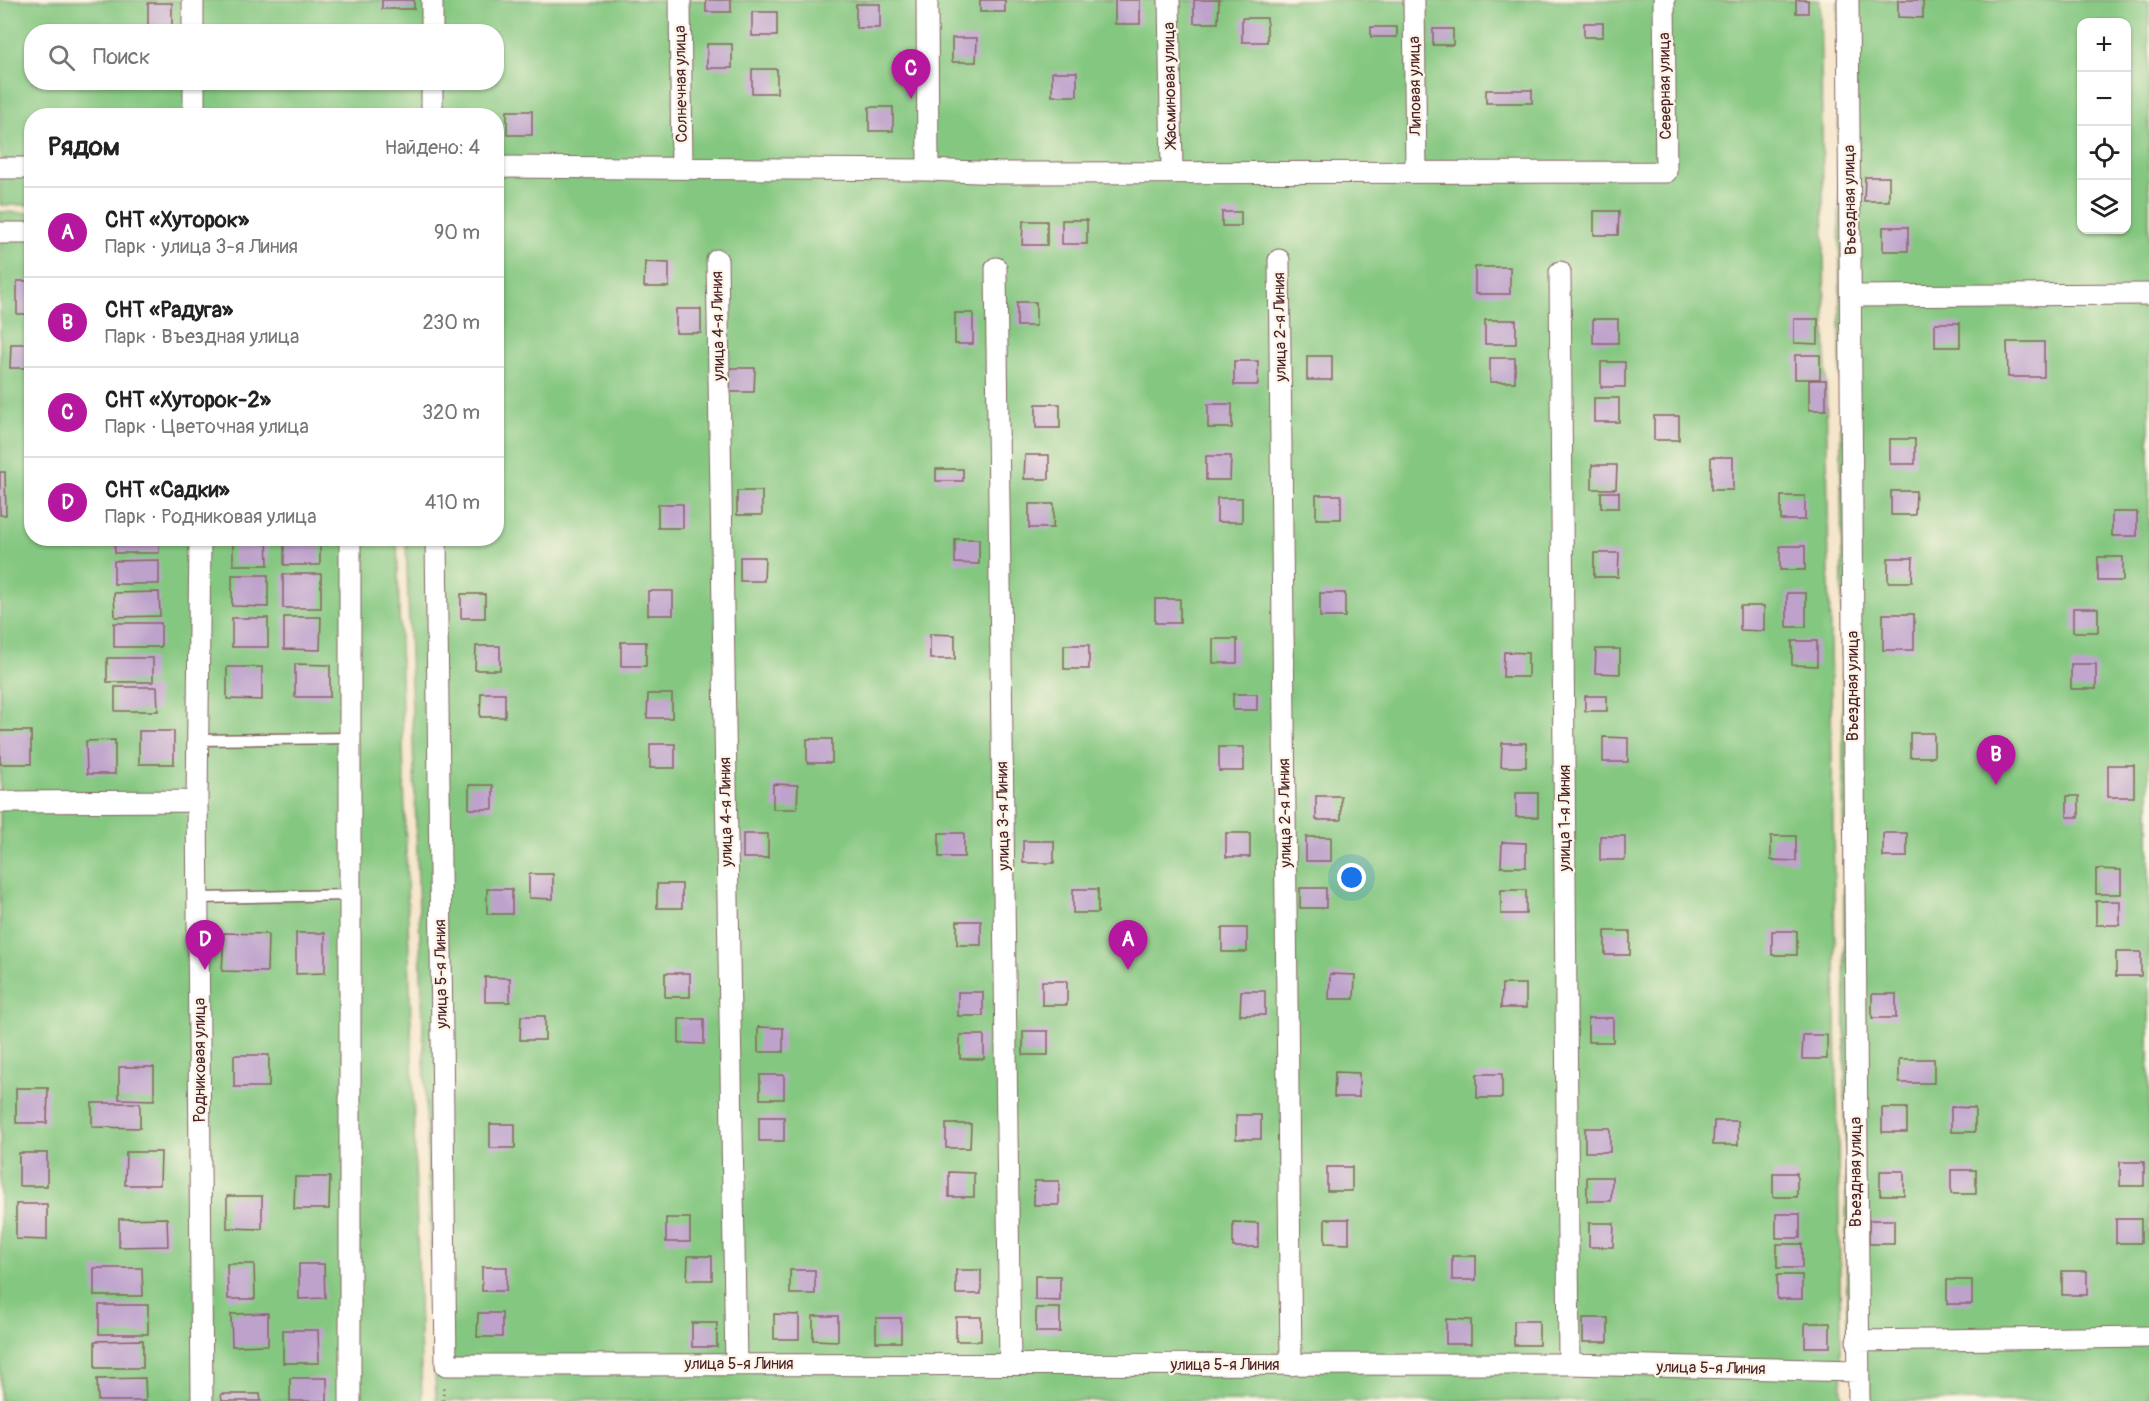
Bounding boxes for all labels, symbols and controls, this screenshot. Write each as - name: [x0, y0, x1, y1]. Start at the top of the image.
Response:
- map controls: [2077, 18, 2131, 234]
- button: +: [2077, 18, 2131, 72]
- street label: Жасминовая улица: [1159, 22, 1181, 151]
- search box: [24, 24, 504, 90]
- street label: Солнечная улица: [670, 25, 692, 143]
- street label: Северная улица: [1654, 32, 1676, 140]
- street label: Липовая улица: [1404, 36, 1426, 137]
- icon: search: [45, 41, 78, 74]
- text: Поиск: [93, 43, 150, 71]
- pin: C: [892, 50, 930, 99]
- button: −: [2077, 72, 2131, 126]
- button: locate: [2077, 126, 2131, 180]
- text: Рядом: [48, 131, 120, 163]
- text: Найдено: 4: [385, 135, 480, 160]
- street label: Въездная улица: [1839, 145, 1861, 255]
- button: layers: [2077, 180, 2131, 234]
- text: СНТ «Хуторок»: [105, 206, 249, 234]
- text: A: [61, 220, 74, 245]
- text: 90 m: [434, 220, 480, 245]
- text: Парк · улица 3-я Линия: [105, 234, 298, 259]
- street label: улица 4-я Линия: [707, 271, 729, 382]
- street label: улица 2-я Линия: [1269, 272, 1291, 383]
- text: СНТ «Радуга»: [105, 296, 233, 324]
- text: B: [62, 310, 73, 335]
- text: 230 m: [423, 310, 480, 335]
- text: Парк · Въездная улица: [105, 324, 299, 349]
- text: СНТ «Хуторок-2»: [105, 386, 271, 414]
- text: C: [61, 400, 74, 425]
- text: 320 m: [422, 400, 480, 425]
- text: Парк · Цветочная улица: [105, 414, 309, 439]
- text: СНТ «Садки»: [105, 476, 230, 504]
- text: D: [61, 490, 74, 515]
- text: 410 m: [425, 490, 480, 515]
- text: Парк · Родниковая улица: [105, 504, 317, 529]
- street label: Въездная улица: [1843, 631, 1863, 741]
- pin: B: [1976, 736, 2016, 785]
- street label: улица 4-я Линия: [715, 757, 737, 868]
- street label: улица 2-я Линия: [1274, 758, 1296, 869]
- street label: улица 3-я Линия: [992, 761, 1014, 872]
- street label: улица 1-я Линия: [1555, 765, 1575, 872]
- your location: [1337, 863, 1366, 892]
- street label: улица 5-я Линия: [430, 919, 452, 1030]
- pin: D: [186, 920, 224, 970]
- pin: A: [1108, 920, 1148, 970]
- street label: Родниковая улица: [190, 998, 210, 1122]
- street label: Въездная улица: [1846, 1117, 1866, 1227]
- street label: улица 5-я Линия: [683, 1354, 794, 1374]
- street label: улица 5-я Линия: [1169, 1355, 1280, 1375]
- street label: улица 5-я Линия: [1655, 1357, 1766, 1379]

